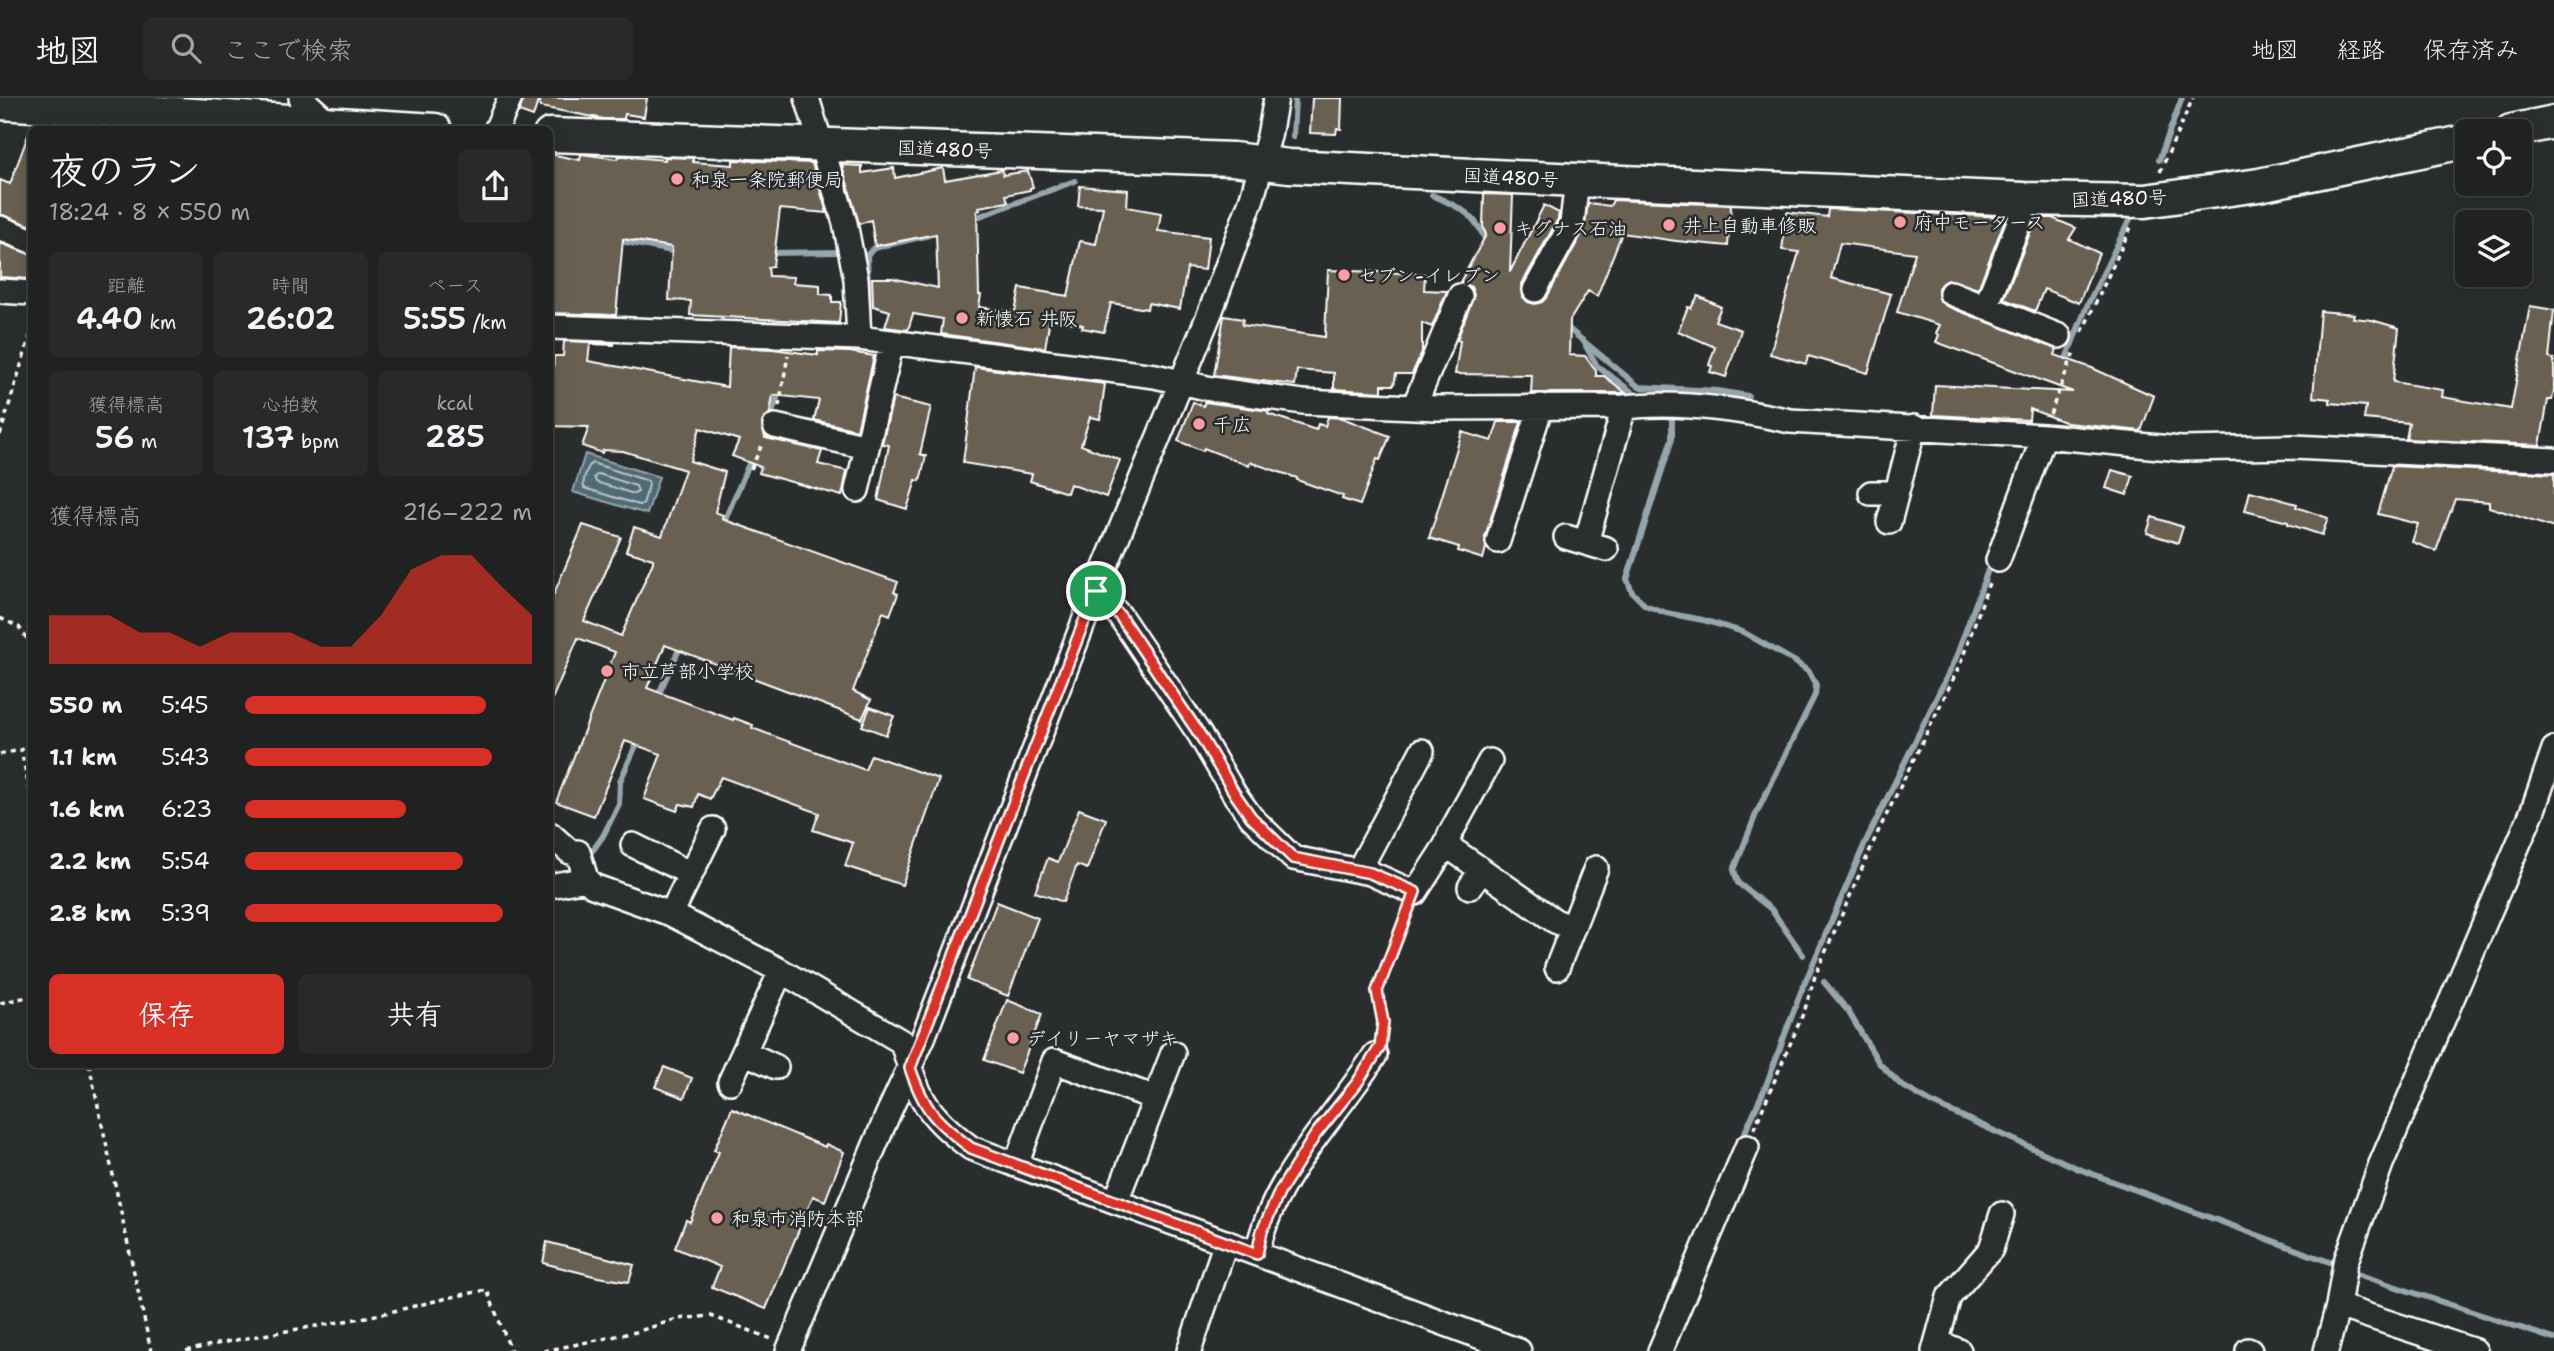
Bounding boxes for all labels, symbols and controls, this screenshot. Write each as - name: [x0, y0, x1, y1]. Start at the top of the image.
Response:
- search box: [143, 17, 633, 80]
- text: 地図: [35, 28, 101, 73]
- icon: search: [167, 29, 205, 67]
- text: ここで検索: [223, 32, 353, 67]
- text: 地図: [2251, 34, 2299, 66]
- text: 経路: [2337, 34, 2385, 66]
- text: 保存済み: [2423, 34, 2519, 66]
- map controls: [2455, 119, 2532, 287]
- button: locate: [2455, 119, 2532, 196]
- street label: 国道480号: [897, 135, 993, 164]
- text: 夜のラン: [49, 145, 201, 196]
- button: share: [458, 149, 532, 223]
- street label: 国道480号: [1462, 163, 1560, 192]
- place label: 和泉一条院郵便局: [691, 167, 843, 192]
- marker: 和泉一条院郵便局: [669, 171, 685, 187]
- street label: 国道480号: [2071, 184, 2167, 213]
- text: 18:24 · 8 × 550 m: [49, 197, 250, 227]
- place label: 府中モータース: [1914, 210, 2045, 235]
- button: layers: [2455, 210, 2532, 287]
- place label: 井上自動車修販: [1683, 213, 1816, 238]
- marker: 府中モータース: [1892, 214, 1908, 230]
- place label: キグナス石油: [1514, 216, 1627, 241]
- marker: 井上自動車修販: [1661, 217, 1677, 233]
- marker: キグナス石油: [1492, 220, 1508, 236]
- place label: セブン-イレブン: [1358, 263, 1500, 288]
- marker: セブン-イレブン: [1336, 267, 1352, 283]
- text: 距離: [107, 273, 145, 298]
- text: 時間: [271, 273, 310, 298]
- text: ペース: [427, 273, 483, 298]
- text: 4.40: [76, 298, 143, 339]
- text: 26:02: [246, 298, 335, 339]
- text: 5:55: [403, 298, 466, 339]
- place label: 新懐石 井阪: [976, 306, 1077, 331]
- text: km: [143, 310, 176, 335]
- text: /km: [466, 310, 507, 335]
- marker: 新懐石 井阪: [954, 310, 970, 326]
- text: kcal: [436, 391, 473, 416]
- text: 獲得標高: [88, 392, 164, 417]
- text: 心拍数: [262, 392, 319, 417]
- place label: 千広: [1213, 412, 1251, 437]
- text: 285: [425, 416, 485, 457]
- marker: 千広: [1191, 416, 1207, 432]
- text: 56: [95, 417, 134, 458]
- text: 137: [242, 417, 294, 458]
- text: m: [134, 429, 157, 454]
- text: bpm: [294, 429, 339, 454]
- text: 216–222 m: [402, 497, 532, 527]
- text: 獲得標高: [49, 501, 141, 531]
- pin: [1066, 561, 1126, 621]
- icon: arrive: [1077, 572, 1115, 610]
- place label: 市立芦部小学校: [621, 659, 754, 684]
- marker: 市立芦部小学校: [599, 663, 615, 679]
- text: 550 m: [49, 690, 122, 720]
- text: 5:45: [161, 690, 209, 720]
- text: 1.1 km: [49, 742, 117, 772]
- text: 5:43: [161, 742, 210, 772]
- text: 1.6 km: [49, 794, 124, 824]
- text: 6:23: [161, 794, 212, 824]
- text: 2.2 km: [49, 846, 131, 876]
- text: 5:54: [161, 846, 210, 876]
- text: 2.8 km: [49, 898, 131, 928]
- text: 5:39: [161, 898, 210, 928]
- button: 保存: [49, 974, 284, 1054]
- button: 共有: [298, 974, 532, 1054]
- place label: デイリーヤマザキ: [1027, 1026, 1178, 1051]
- marker: デイリーヤマザキ: [1005, 1030, 1021, 1046]
- place label: 和泉市消防本部: [731, 1206, 864, 1231]
- marker: 和泉市消防本部: [709, 1210, 725, 1226]

